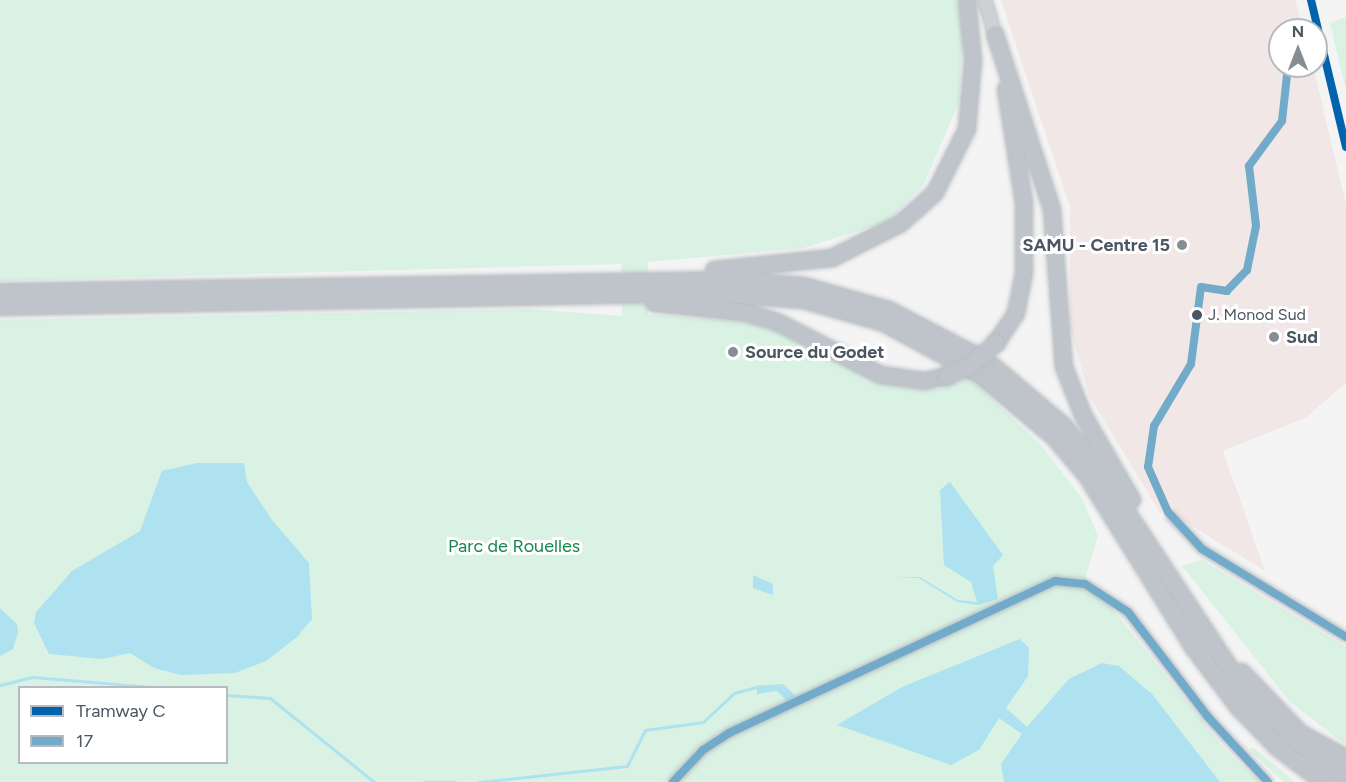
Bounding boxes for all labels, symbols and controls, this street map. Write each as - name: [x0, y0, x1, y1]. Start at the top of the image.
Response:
- north arrow: [1268, 18, 1328, 78]
- text: N: [1292, 22, 1304, 41]
- place label: SAMU - Centre 15: [1023, 234, 1170, 256]
- marker: SAMU - Centre 15: [1175, 238, 1189, 252]
- place label: J. Monod Sud: [1208, 305, 1306, 325]
- marker: J. Monod Sud: [1191, 309, 1203, 321]
- place label: Sud: [1286, 326, 1318, 348]
- marker: Sud: [1267, 330, 1281, 344]
- place label: Source du Godet: [745, 341, 884, 363]
- marker: Source du Godet: [726, 345, 740, 359]
- park label: Parc de Rouelles: [448, 535, 580, 557]
- legend: [18, 686, 228, 764]
- text: Tramway C: [76, 700, 165, 722]
- text: 17: [76, 730, 93, 752]

